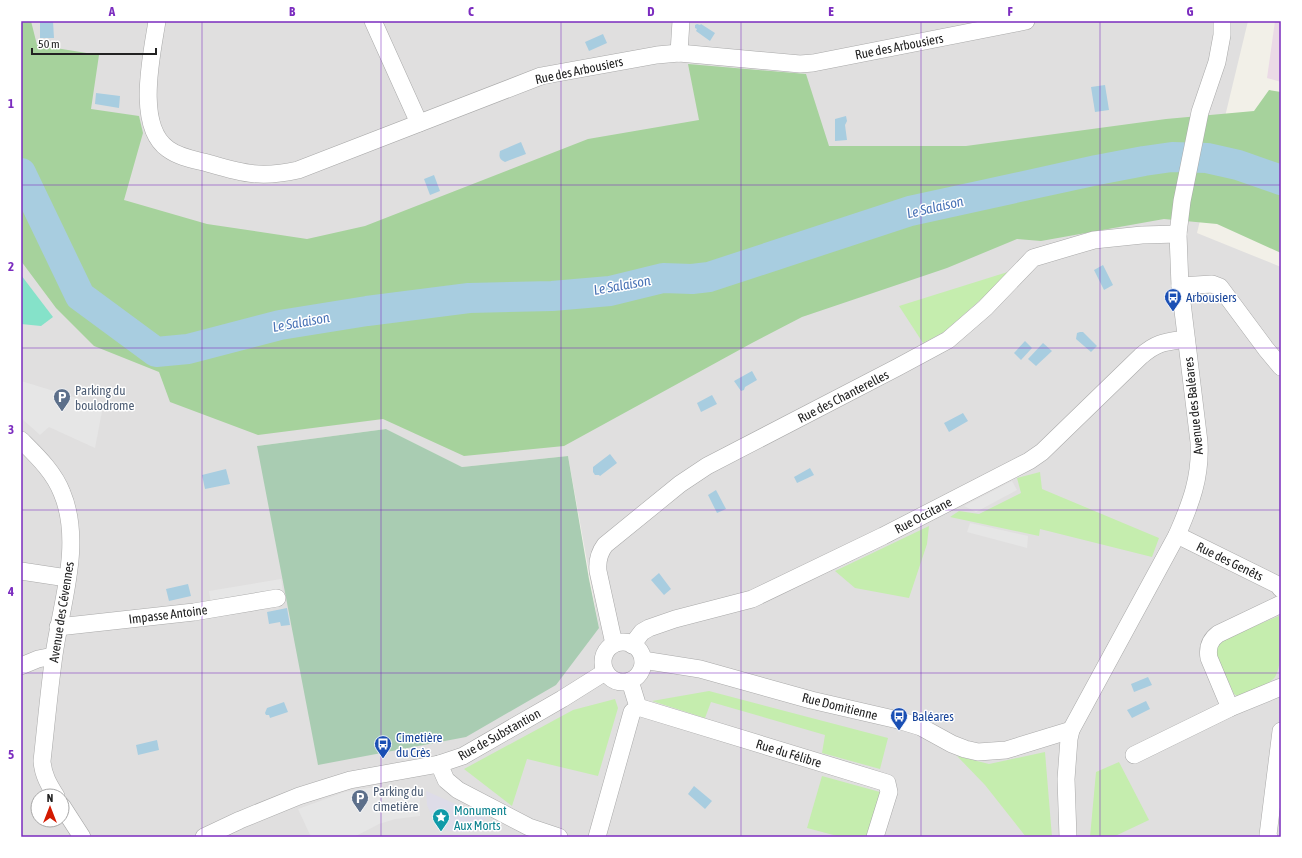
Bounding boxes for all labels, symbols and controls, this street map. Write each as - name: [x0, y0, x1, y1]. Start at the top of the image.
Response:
- text: A: [108, 4, 116, 19]
- text: B: [289, 4, 296, 19]
- text: C: [468, 4, 474, 19]
- text: D: [647, 4, 655, 19]
- text: E: [828, 4, 834, 19]
- text: F: [1007, 4, 1013, 19]
- text: G: [1187, 4, 1194, 19]
- scale bar: [32, 30, 156, 56]
- street label: Rue des Arbousiers: [854, 31, 945, 62]
- text: 50 m: [38, 37, 60, 51]
- street label: Rue des Arbousiers: [534, 54, 625, 87]
- text: 1: [8, 96, 14, 111]
- water label: Le Salaison: [905, 193, 965, 221]
- text: 2: [8, 259, 14, 274]
- water label: Le Salaison: [592, 272, 652, 298]
- bus stop icon: Arbousiers: [1163, 287, 1183, 312]
- place label: Arbousiers: [1186, 290, 1237, 305]
- water label: Le Salaison: [271, 309, 331, 335]
- street label: Avenue des Baléares: [1181, 356, 1206, 455]
- street label: Rue des Chanterelles: [795, 367, 892, 426]
- place label: Parking du boulodrome: [75, 383, 134, 413]
- parking icon: Parking du boulodrome: [52, 387, 72, 412]
- text: 3: [8, 422, 14, 437]
- street label: Rue Occitane: [892, 494, 954, 537]
- street label: Rue des Genêts: [1194, 539, 1266, 584]
- street label: Avenue des Cévennes: [46, 560, 77, 664]
- text: 4: [7, 584, 14, 599]
- street label: Impasse Antoine: [128, 602, 208, 627]
- street label: Rue Domitienne: [801, 690, 879, 723]
- street label: Rue de Substantion: [455, 706, 543, 763]
- bus stop icon: Baléares: [889, 706, 909, 731]
- place label: Baléares: [912, 709, 954, 724]
- place label: Cimetière du Crès: [396, 730, 443, 760]
- bus stop icon: Cimetière du Crès: [373, 734, 393, 759]
- street label: Rue du Félibre: [754, 736, 824, 771]
- text: 5: [8, 747, 14, 762]
- place label: Parking du cimetière: [373, 784, 423, 814]
- north arrow: [30, 788, 70, 828]
- parking icon: Parking du cimetière: [350, 788, 370, 813]
- text: N: [47, 792, 53, 804]
- place label: Monument Aux Morts: [454, 803, 507, 833]
- place icon: Monument Aux Morts: [431, 807, 451, 832]

